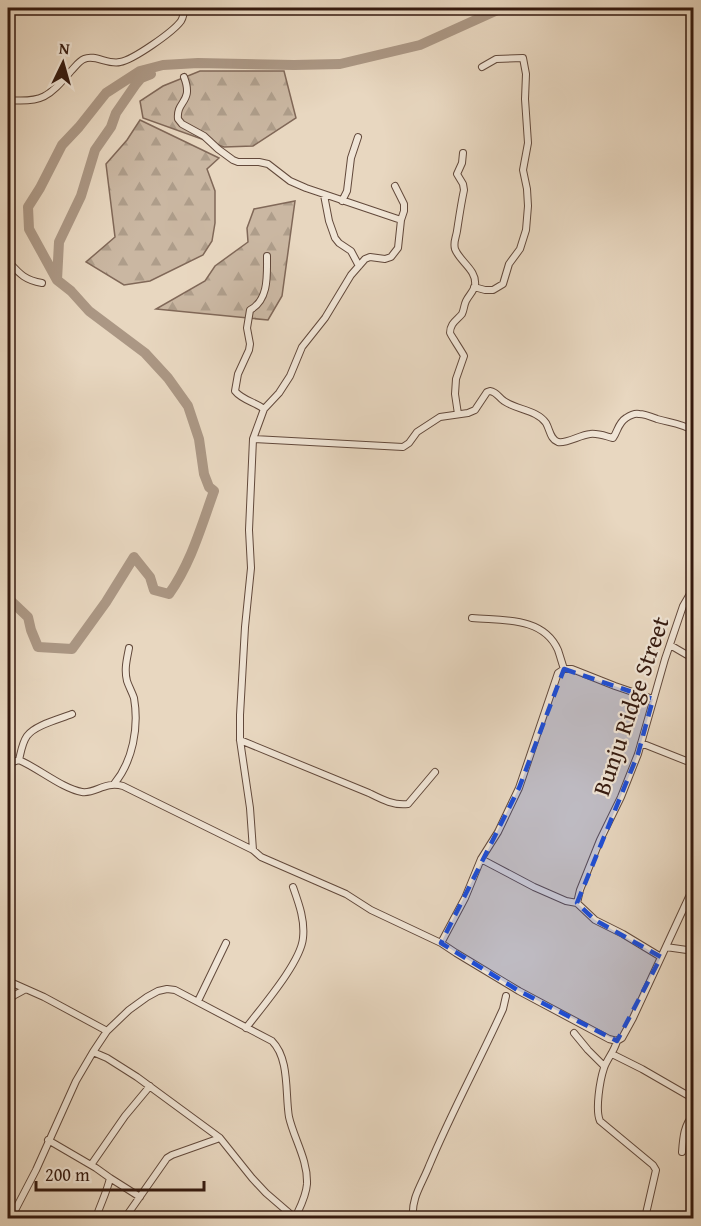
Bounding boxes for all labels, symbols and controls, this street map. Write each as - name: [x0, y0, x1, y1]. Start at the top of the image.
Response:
- north arrow: [33, 33, 93, 93]
- text: N: [58, 36, 71, 61]
- street label: Bunju Ridge Street: [583, 611, 678, 800]
- scale bar: [36, 1154, 204, 1192]
- text: 200 m: [45, 1161, 90, 1188]

